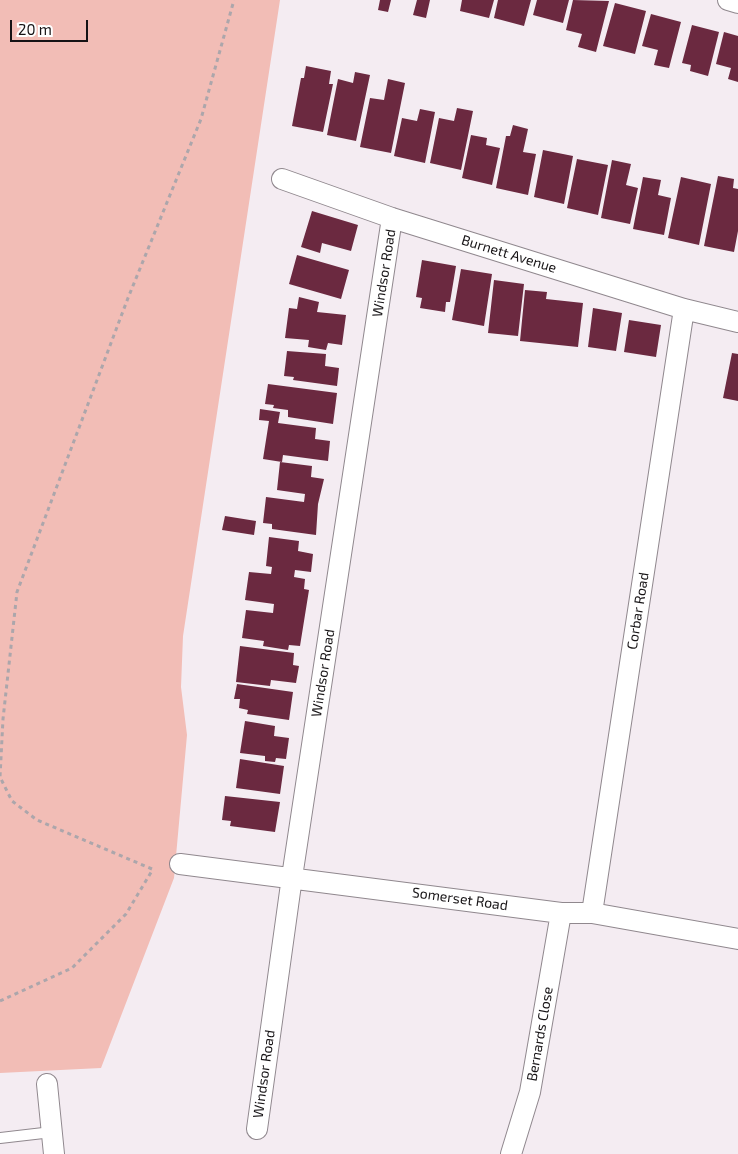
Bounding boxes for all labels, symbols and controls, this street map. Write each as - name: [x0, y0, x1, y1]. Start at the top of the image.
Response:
- scale bar: [12, 10, 90, 42]
- text: 20 m: [18, 20, 52, 38]
- street label: Windsor Road: [369, 228, 399, 318]
- street label: Burnett Avenue: [459, 232, 559, 276]
- street label: Corbar Road: [624, 571, 652, 651]
- street label: Windsor Road: [308, 628, 338, 718]
- street label: Somerset Road: [411, 884, 509, 914]
- street label: Bernards Close: [523, 985, 557, 1083]
- street label: Windsor Road: [249, 1029, 279, 1119]

